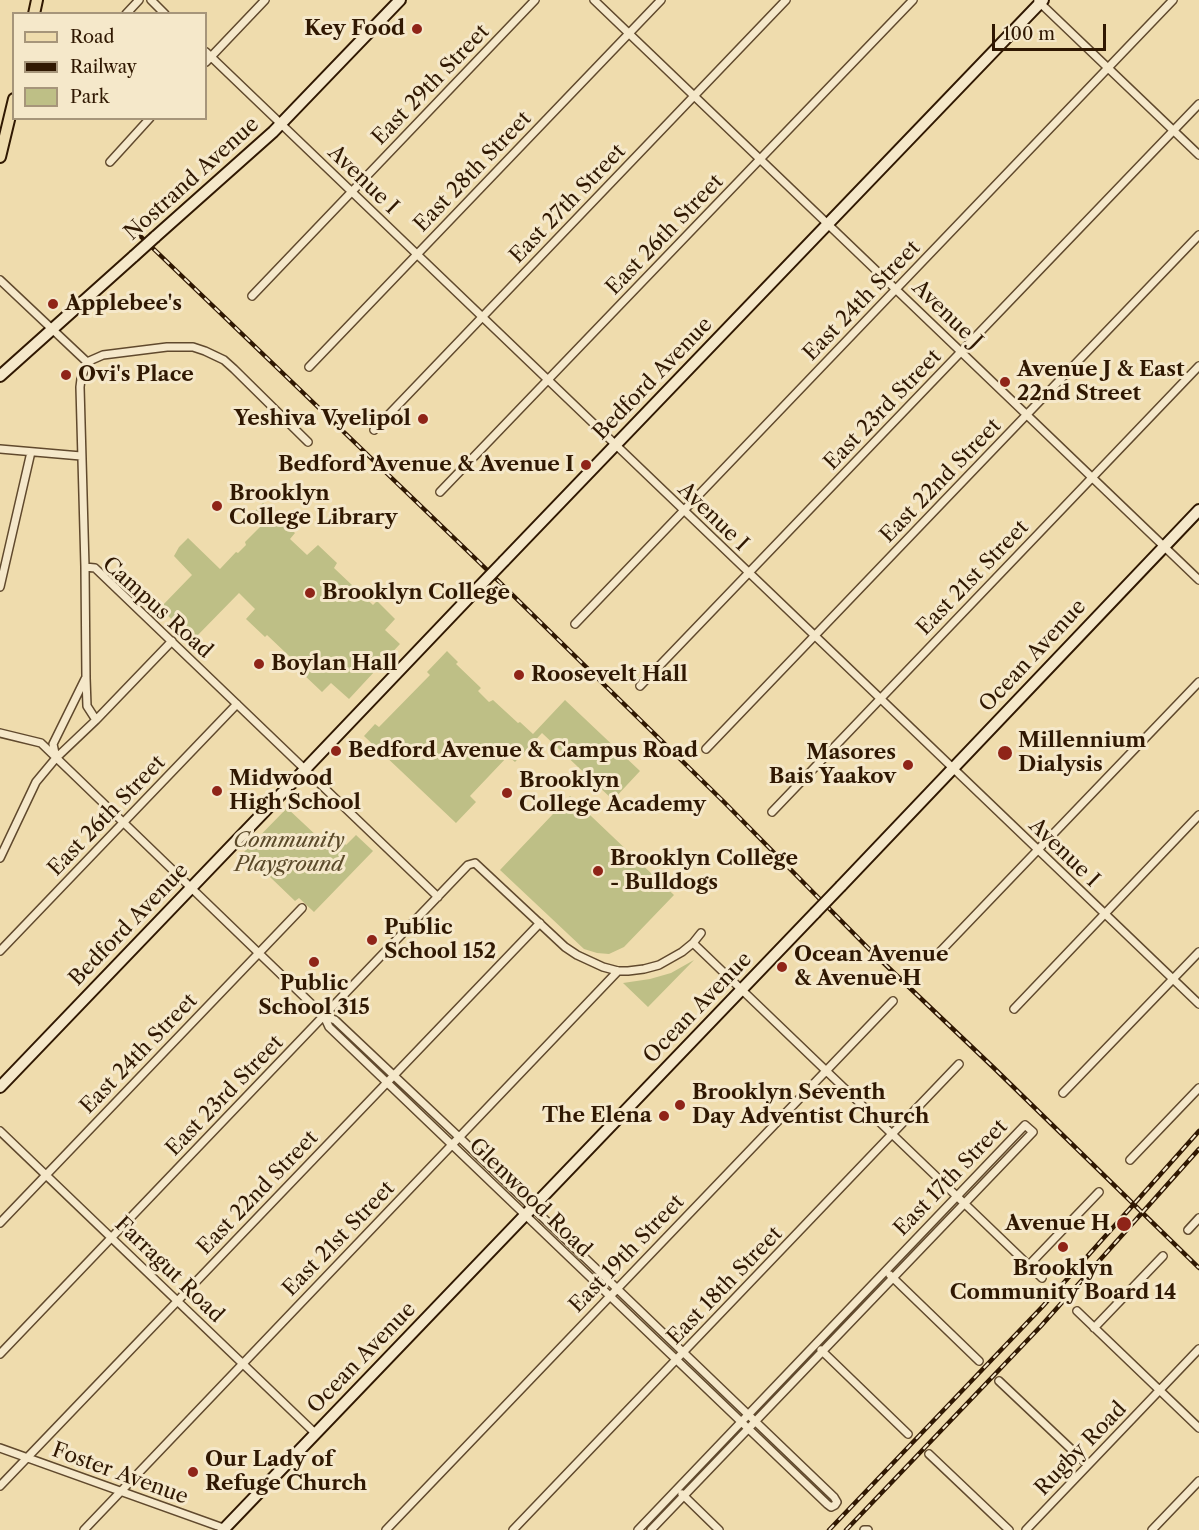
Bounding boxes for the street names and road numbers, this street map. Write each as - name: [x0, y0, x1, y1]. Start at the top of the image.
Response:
- street label: East 29th Street: [367, 20, 495, 150]
- street label: East 28th Street: [409, 106, 537, 238]
- street label: Nostrand Avenue: [120, 112, 264, 246]
- street label: East 27th Street: [505, 139, 631, 269]
- street label: Avenue I: [323, 140, 403, 220]
- street label: East 26th Street: [601, 170, 729, 300]
- street label: East 24th Street: [798, 236, 926, 366]
- street label: Avenue J: [907, 275, 987, 355]
- street label: Bedford Avenue: [588, 312, 718, 446]
- street label: East 23rd Street: [819, 345, 947, 475]
- street label: East 22nd Street: [875, 414, 1007, 548]
- street label: Avenue I: [673, 477, 753, 557]
- street label: East 21st Street: [912, 515, 1034, 641]
- street label: Campus Road: [97, 552, 217, 664]
- street label: Ocean Avenue: [974, 594, 1092, 718]
- street label: East 26th Street: [43, 751, 171, 881]
- street label: Avenue I: [1024, 813, 1104, 893]
- street label: Bedford Avenue: [64, 858, 194, 992]
- street label: Ocean Avenue: [639, 947, 757, 1069]
- street label: East 24th Street: [75, 989, 203, 1119]
- street label: East 23rd Street: [161, 1031, 289, 1161]
- street label: East 17th Street: [889, 1114, 1013, 1242]
- street label: East 22nd Street: [192, 1126, 324, 1260]
- street label: Glenwood Road: [464, 1133, 596, 1263]
- street label: East 21st Street: [278, 1176, 400, 1302]
- street label: East 19th Street: [564, 1190, 690, 1318]
- street label: Farragut Road: [109, 1212, 229, 1328]
- street label: East 18th Street: [662, 1222, 788, 1350]
- street label: Ocean Avenue: [303, 1297, 421, 1419]
- street label: Rugby Road: [1030, 1397, 1132, 1501]
- street label: Foster Avenue: [49, 1438, 191, 1510]

